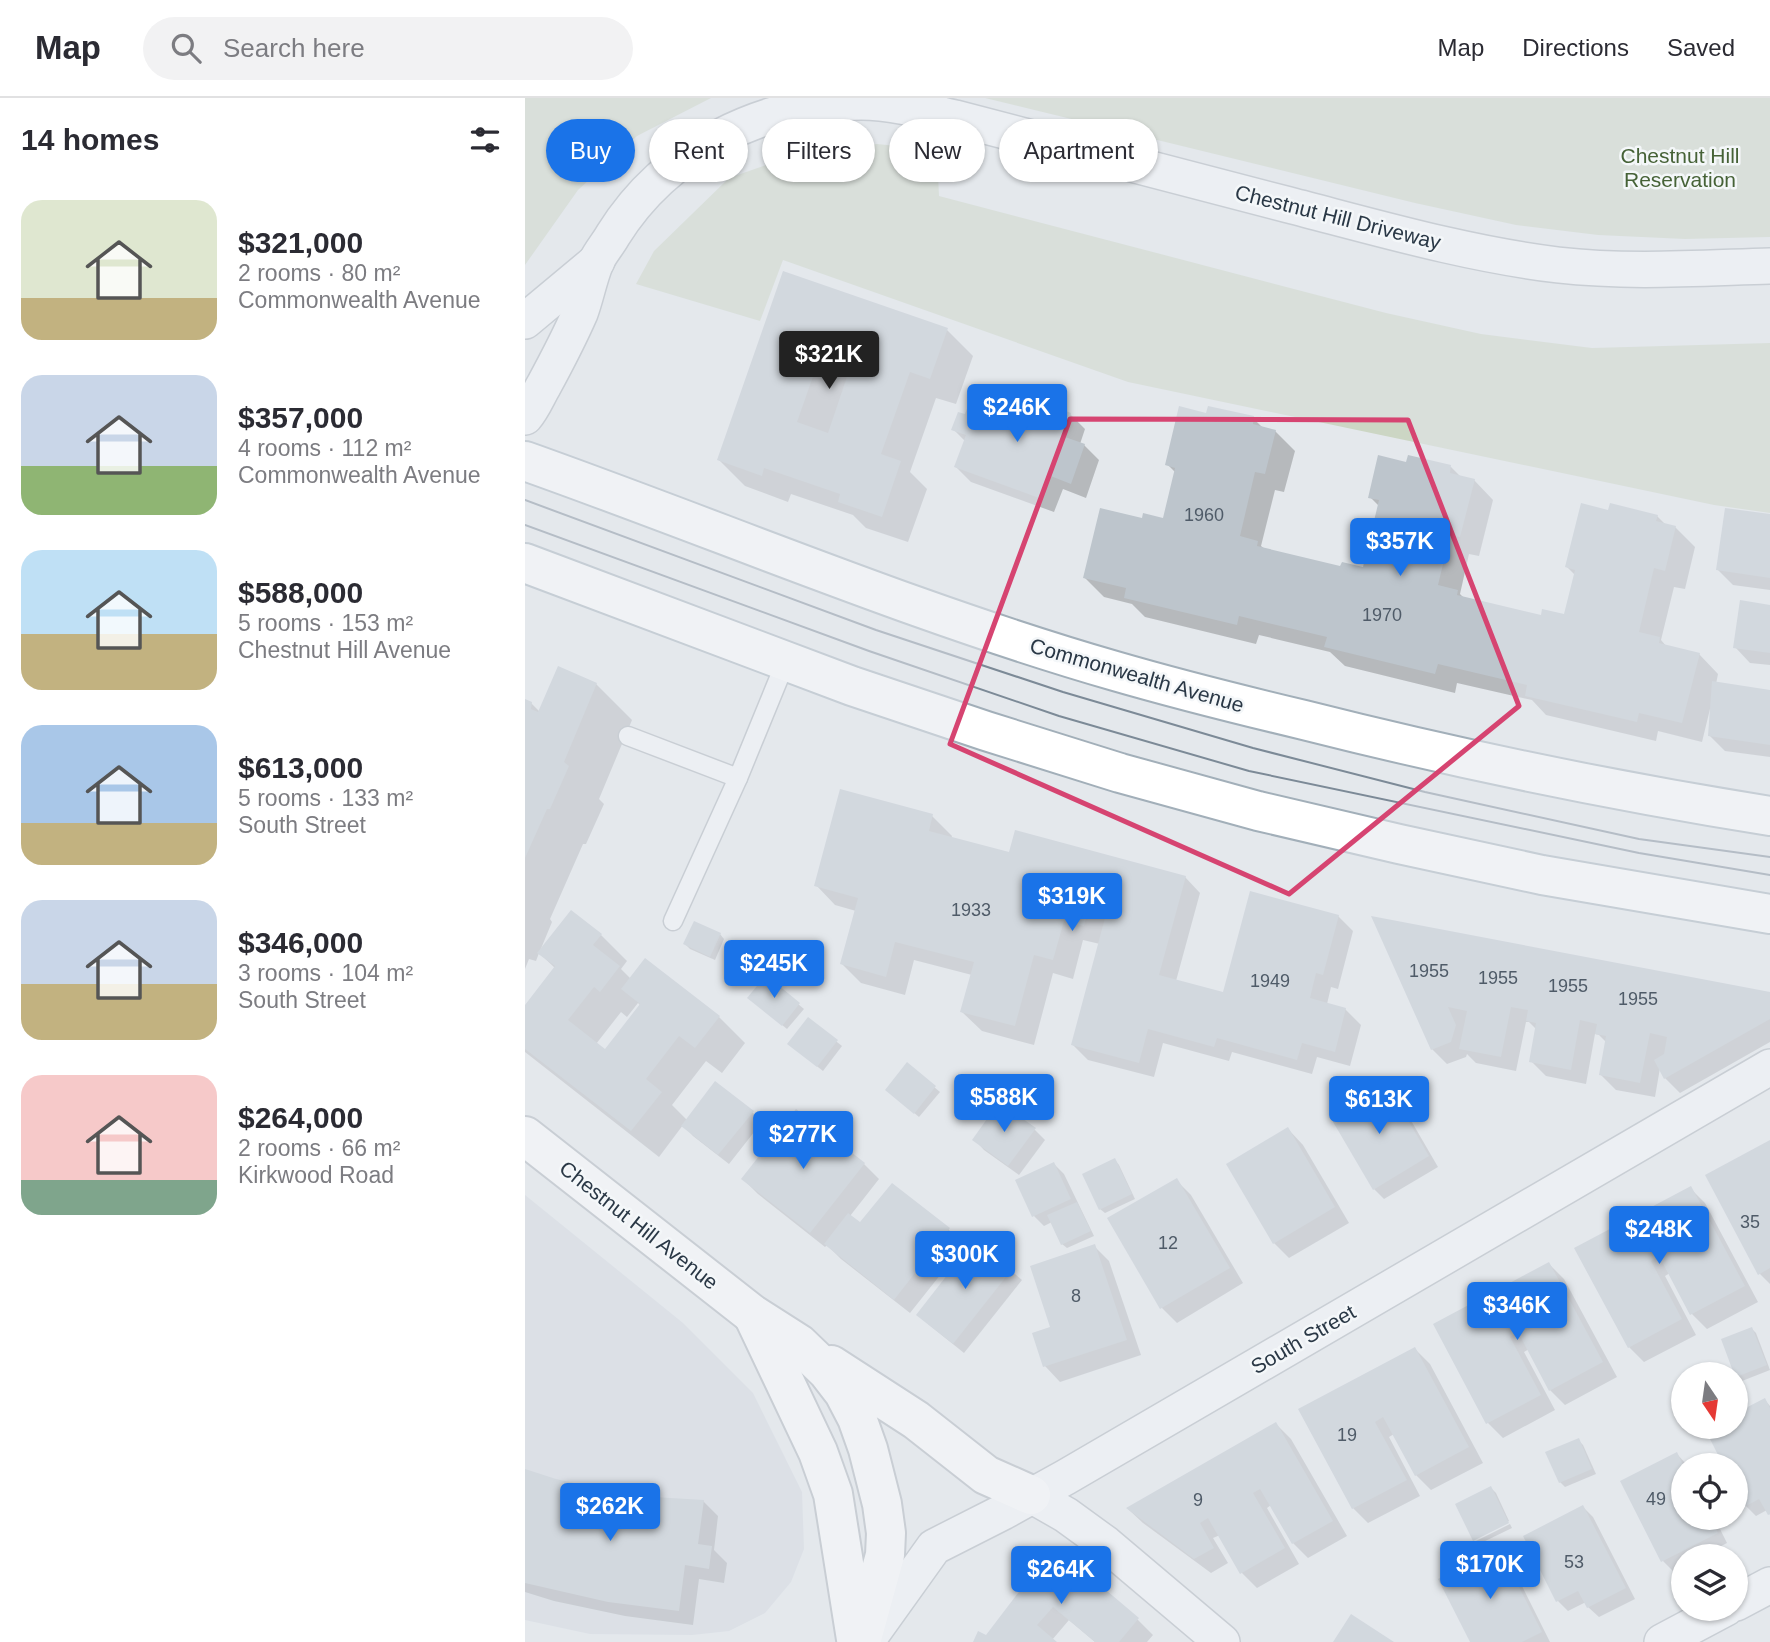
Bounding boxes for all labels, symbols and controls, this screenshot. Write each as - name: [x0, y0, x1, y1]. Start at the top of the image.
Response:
- search box: [143, 17, 633, 80]
- text: Map: [35, 29, 101, 66]
- icon: search: [167, 29, 205, 67]
- text: Search here: [223, 33, 365, 63]
- text: Map: [1438, 34, 1484, 61]
- text: Directions: [1522, 34, 1629, 61]
- text: Saved: [1667, 34, 1735, 61]
- chip: Buy: [546, 119, 635, 182]
- chip: Rent: [649, 119, 748, 182]
- chip: Filters: [762, 119, 875, 182]
- chip: New: [889, 119, 985, 182]
- chip: Apartment: [999, 119, 1158, 182]
- icon: filters: [466, 121, 504, 159]
- text: 14 homes: [21, 123, 159, 156]
- park label: Chestnut Hill Reservation: [1620, 144, 1740, 191]
- street label: Chestnut Hill Driveway: [1233, 180, 1444, 254]
- text: $321,000: [238, 226, 363, 259]
- icon: home: [77, 228, 161, 312]
- text: 2 rooms · 80 m²: [238, 260, 400, 286]
- text: Commonwealth Avenue: [238, 287, 481, 313]
- pin: $321K: [780, 331, 878, 391]
- text: $321K: [795, 341, 863, 367]
- pin: $246K: [968, 384, 1066, 444]
- text: $246K: [983, 394, 1051, 420]
- text: $357,000: [238, 401, 363, 434]
- icon: home: [77, 403, 161, 487]
- text: 4 rooms · 112 m²: [238, 435, 411, 461]
- text: Commonwealth Avenue: [238, 462, 481, 488]
- house number: 1960: [1184, 505, 1224, 525]
- pin: $357K: [1351, 518, 1449, 578]
- text: $357K: [1366, 528, 1434, 554]
- text: $588,000: [238, 576, 363, 609]
- icon: home: [77, 578, 161, 662]
- house number: 1970: [1362, 605, 1402, 625]
- text: 5 rooms · 153 m²: [238, 610, 413, 636]
- street label: Commonwealth Avenue: [1027, 633, 1247, 717]
- text: Chestnut Hill Avenue: [238, 637, 451, 663]
- text: $613,000: [238, 751, 363, 784]
- icon: home: [77, 753, 161, 837]
- text: 5 rooms · 133 m²: [238, 785, 413, 811]
- text: South Street: [238, 812, 366, 838]
- pin: $319K: [1023, 874, 1121, 933]
- text: $319K: [1038, 883, 1106, 909]
- house number: 1933: [951, 900, 991, 920]
- text: $346,000: [238, 926, 363, 959]
- icon: home: [77, 928, 161, 1012]
- pin: $245K: [725, 940, 823, 1000]
- text: $245K: [740, 950, 808, 976]
- text: 3 rooms · 104 m²: [238, 960, 413, 986]
- house number: 1955: [1409, 961, 1449, 981]
- house number: 1955: [1478, 968, 1518, 988]
- house number: 1949: [1250, 971, 1290, 991]
- house number: 1955: [1548, 976, 1588, 996]
- text: South Street: [238, 987, 366, 1013]
- house number: 1955: [1618, 989, 1658, 1009]
- pin: $588K: [955, 1074, 1053, 1134]
- pin: $613K: [1330, 1076, 1428, 1136]
- text: $588K: [970, 1084, 1038, 1110]
- text: $613K: [1345, 1086, 1413, 1112]
- text: $264,000: [238, 1101, 363, 1134]
- icon: home: [77, 1103, 161, 1187]
- pin: $277K: [754, 1112, 852, 1171]
- text: $277K: [769, 1121, 837, 1147]
- text: 2 rooms · 66 m²: [238, 1135, 400, 1161]
- street label: Chestnut Hill Avenue: [555, 1156, 723, 1294]
- text: Kirkwood Road: [238, 1162, 394, 1188]
- pin: $248K: [1610, 1206, 1708, 1266]
- house number: 35: [1740, 1212, 1760, 1232]
- text: $248K: [1625, 1216, 1693, 1242]
- pin: $300K: [916, 1232, 1014, 1291]
- house number: 12: [1158, 1233, 1178, 1253]
- text: $300K: [931, 1241, 999, 1267]
- pin: $346K: [1468, 1282, 1566, 1342]
- house number: 8: [1071, 1286, 1081, 1306]
- text: $346K: [1483, 1292, 1551, 1318]
- street label: South Street: [1247, 1300, 1359, 1378]
- north arrow: [1671, 1362, 1748, 1438]
- map controls: [1671, 1362, 1748, 1621]
- house number: 19: [1337, 1425, 1357, 1445]
- button: locate: [1671, 1453, 1748, 1530]
- pin: $262K: [561, 1484, 659, 1543]
- house number: 49: [1646, 1489, 1666, 1509]
- house number: 9: [1193, 1490, 1203, 1510]
- text: $262K: [576, 1493, 644, 1519]
- pin: $170K: [1441, 1542, 1539, 1601]
- button: layers: [1671, 1544, 1748, 1621]
- pin: $264K: [1012, 1546, 1110, 1606]
- text: $170K: [1456, 1551, 1524, 1577]
- house number: 53: [1564, 1552, 1584, 1572]
- text: $264K: [1027, 1556, 1095, 1582]

